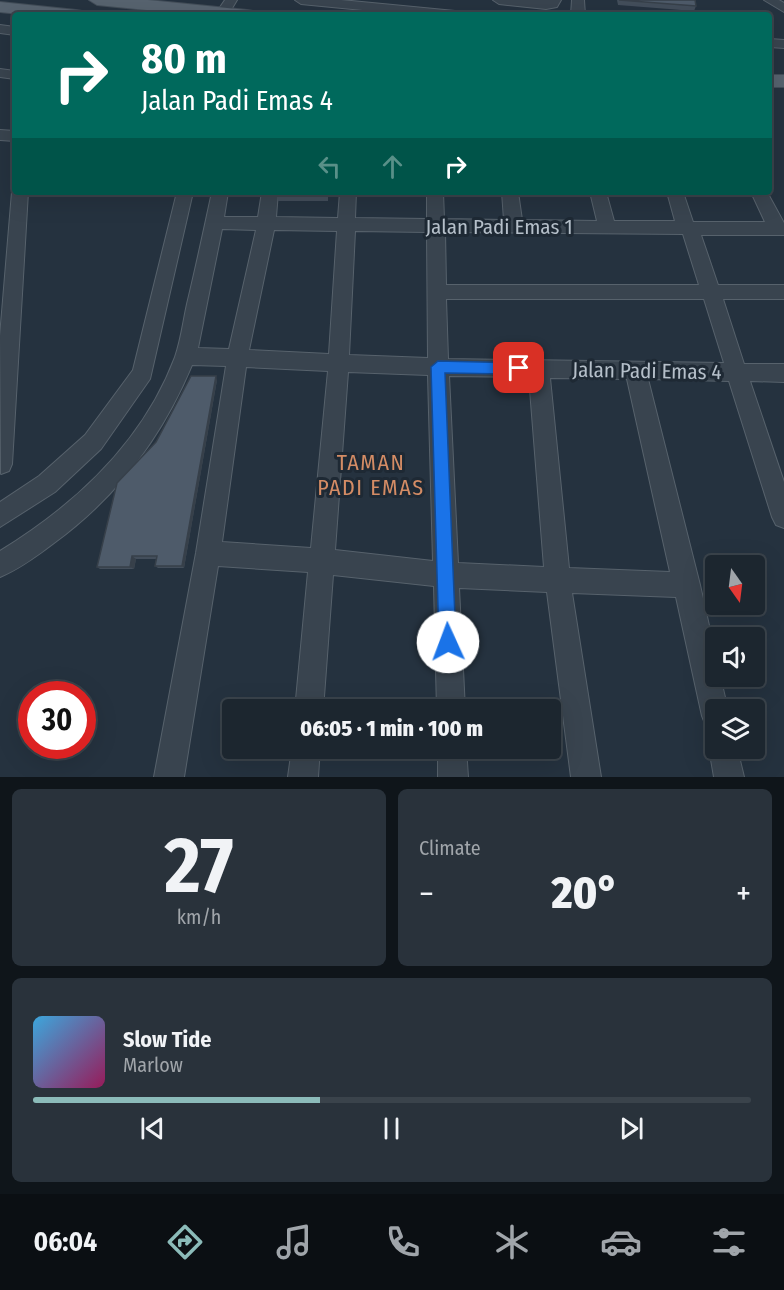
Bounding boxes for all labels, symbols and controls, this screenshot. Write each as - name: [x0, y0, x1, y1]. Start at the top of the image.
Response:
- text: 80 m: [141, 34, 227, 84]
- icon: right: [42, 36, 120, 114]
- text: Jalan Padi Emas 4: [141, 85, 333, 117]
- icon: left: [313, 150, 346, 183]
- icon: ahead: [376, 150, 409, 183]
- icon: right: [439, 150, 472, 183]
- street label: Jalan Padi Emas 1: [425, 214, 573, 240]
- pin: [493, 342, 544, 393]
- icon: arrive: [502, 351, 535, 384]
- street label: Jalan Padi Emas 4: [572, 357, 722, 385]
- district label: TAMAN PADI EMAS: [317, 449, 425, 501]
- north arrow: [705, 555, 765, 615]
- map controls: [705, 555, 765, 759]
- position arrow: [416, 610, 480, 674]
- button: sound: [705, 627, 765, 687]
- speed limit sign: 30: [18, 681, 96, 759]
- button: layers: [705, 699, 765, 759]
- text: 06:05 · 1 min · 100 m: [300, 715, 483, 742]
- text: 27: [165, 819, 233, 913]
- text: Climate: [419, 836, 481, 860]
- text: 20°: [551, 866, 618, 920]
- text: −: [419, 874, 434, 914]
- text: +: [736, 874, 751, 914]
- text: km/h: [177, 905, 221, 929]
- text: Slow Tide: [123, 1026, 211, 1053]
- text: Marlow: [123, 1053, 183, 1077]
- icon: previous: [136, 1112, 169, 1145]
- icon: pause: [375, 1112, 408, 1145]
- icon: next: [615, 1112, 648, 1145]
- icon: directions: [164, 1221, 206, 1263]
- icon: music: [273, 1221, 315, 1263]
- icon: phone: [382, 1221, 424, 1263]
- icon: climate: [491, 1221, 533, 1263]
- icon: car: [600, 1221, 642, 1263]
- icon: filters: [708, 1221, 750, 1263]
- text: 06:04: [33, 1226, 97, 1258]

